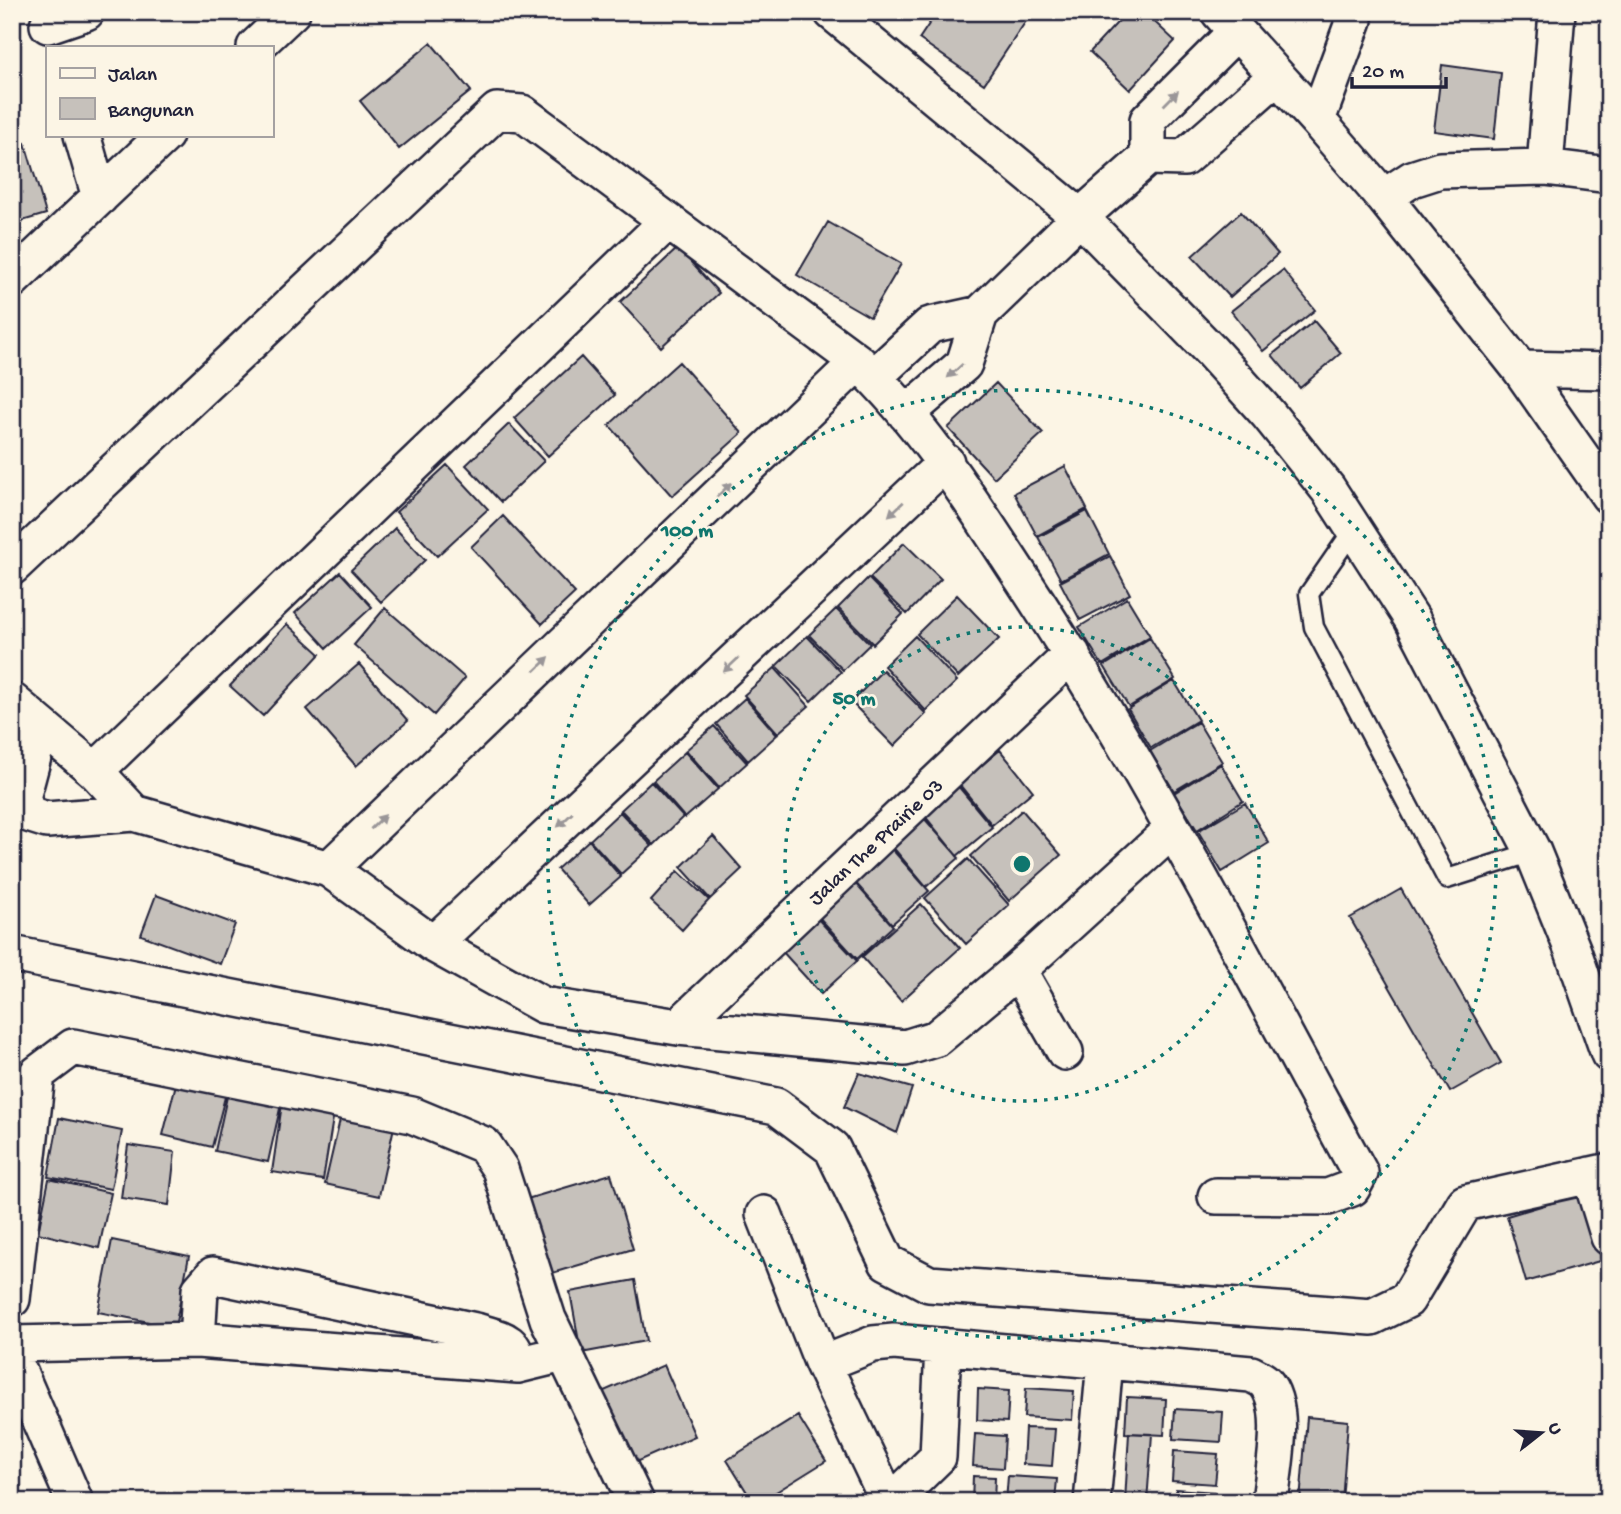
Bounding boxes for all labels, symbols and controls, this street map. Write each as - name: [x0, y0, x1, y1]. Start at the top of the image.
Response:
- legend: [46, 46, 273, 136]
- scale bar: [1352, 46, 1446, 90]
- text: 20 m: [1362, 61, 1404, 86]
- text: Jalan: [108, 64, 157, 89]
- one-way arrow: [1162, 90, 1179, 106]
- text: Bangunan: [107, 100, 194, 125]
- one-way arrow: [946, 363, 963, 379]
- one-way arrow: [716, 482, 733, 498]
- one-way arrow: [888, 501, 905, 517]
- text: 100 m: [660, 520, 713, 545]
- one-way arrow: [534, 656, 551, 673]
- one-way arrow: [723, 656, 740, 672]
- text: 50 m: [833, 688, 876, 713]
- street label: Jalan The Prairie 03: [805, 775, 950, 912]
- one-way arrow: [557, 812, 574, 828]
- one-way arrow: [369, 814, 386, 830]
- centre of rings: [1010, 852, 1034, 876]
- north arrow: [1506, 1398, 1576, 1468]
- text: U: [1541, 1420, 1567, 1438]

